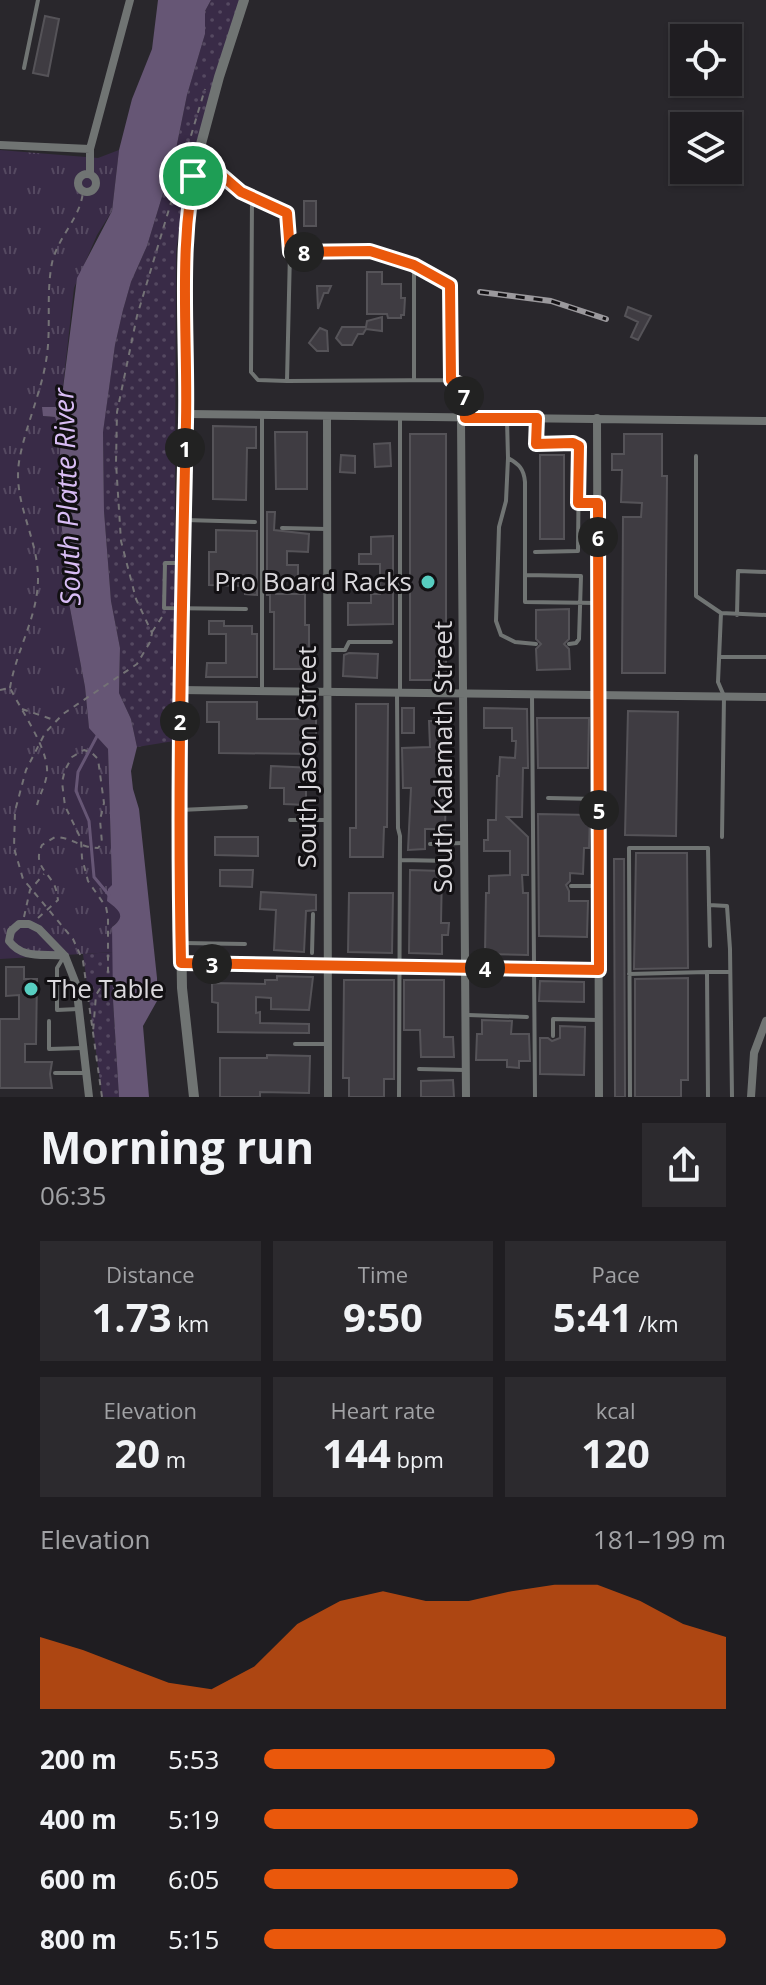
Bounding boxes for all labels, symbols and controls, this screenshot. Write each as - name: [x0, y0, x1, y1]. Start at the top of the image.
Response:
- map controls: [670, 24, 742, 184]
- button: locate: [670, 24, 742, 96]
- button: layers: [670, 112, 742, 184]
- pin: [159, 142, 227, 210]
- icon: arrive: [171, 154, 215, 198]
- pin: 8: [284, 232, 324, 272]
- text: 8: [298, 237, 310, 267]
- pin: 7: [444, 376, 484, 416]
- text: 7: [458, 381, 470, 411]
- water label: South Platte River: [43, 386, 89, 607]
- pin: 1: [165, 428, 205, 468]
- text: 1: [179, 433, 191, 463]
- pin: 6: [578, 517, 618, 557]
- text: 6: [592, 522, 604, 552]
- place label: Pro Board Racks: [214, 563, 412, 599]
- marker: Pro Board Racks: [419, 573, 437, 591]
- street label: South Kalamath Street: [424, 621, 460, 893]
- street label: South Jason Street: [288, 646, 324, 868]
- pin: 2: [160, 701, 200, 741]
- text: 2: [174, 706, 186, 736]
- pin: 5: [579, 790, 619, 830]
- text: 5: [593, 795, 605, 825]
- pin: 3: [192, 944, 232, 984]
- pin: 4: [465, 948, 505, 988]
- text: 3: [206, 949, 218, 979]
- text: 4: [479, 953, 491, 983]
- place label: The Table: [47, 970, 164, 1006]
- marker: The Table: [22, 980, 40, 998]
- text: Morning run: [40, 1117, 314, 1177]
- button: share: [642, 1123, 726, 1207]
- text: 06:35: [40, 1177, 106, 1213]
- text: Distance: [106, 1259, 195, 1289]
- text: Time: [358, 1259, 408, 1289]
- text: Pace: [591, 1259, 640, 1289]
- text: 1.73: [91, 1289, 172, 1344]
- text: 9:50: [343, 1289, 423, 1344]
- text: 5:41: [553, 1289, 633, 1344]
- text: km: [172, 1308, 209, 1338]
- text: /km: [633, 1308, 679, 1338]
- text: Elevation: [104, 1395, 197, 1425]
- text: Heart rate: [331, 1395, 435, 1425]
- text: kcal: [596, 1395, 636, 1425]
- text: 20: [114, 1425, 160, 1480]
- text: 144: [322, 1425, 391, 1480]
- text: 120: [581, 1425, 650, 1480]
- text: m: [160, 1444, 186, 1474]
- text: bpm: [391, 1444, 444, 1474]
- text: Elevation: [40, 1521, 150, 1557]
- text: 181–199 m: [593, 1521, 726, 1557]
- text: 200 m: [40, 1741, 117, 1777]
- text: 5:53: [168, 1741, 219, 1777]
- text: 400 m: [40, 1801, 117, 1837]
- text: 5:19: [168, 1801, 219, 1837]
- text: 600 m: [40, 1861, 117, 1897]
- text: 6:05: [168, 1861, 219, 1897]
- text: 800 m: [40, 1921, 117, 1957]
- text: 5:15: [168, 1921, 219, 1957]

